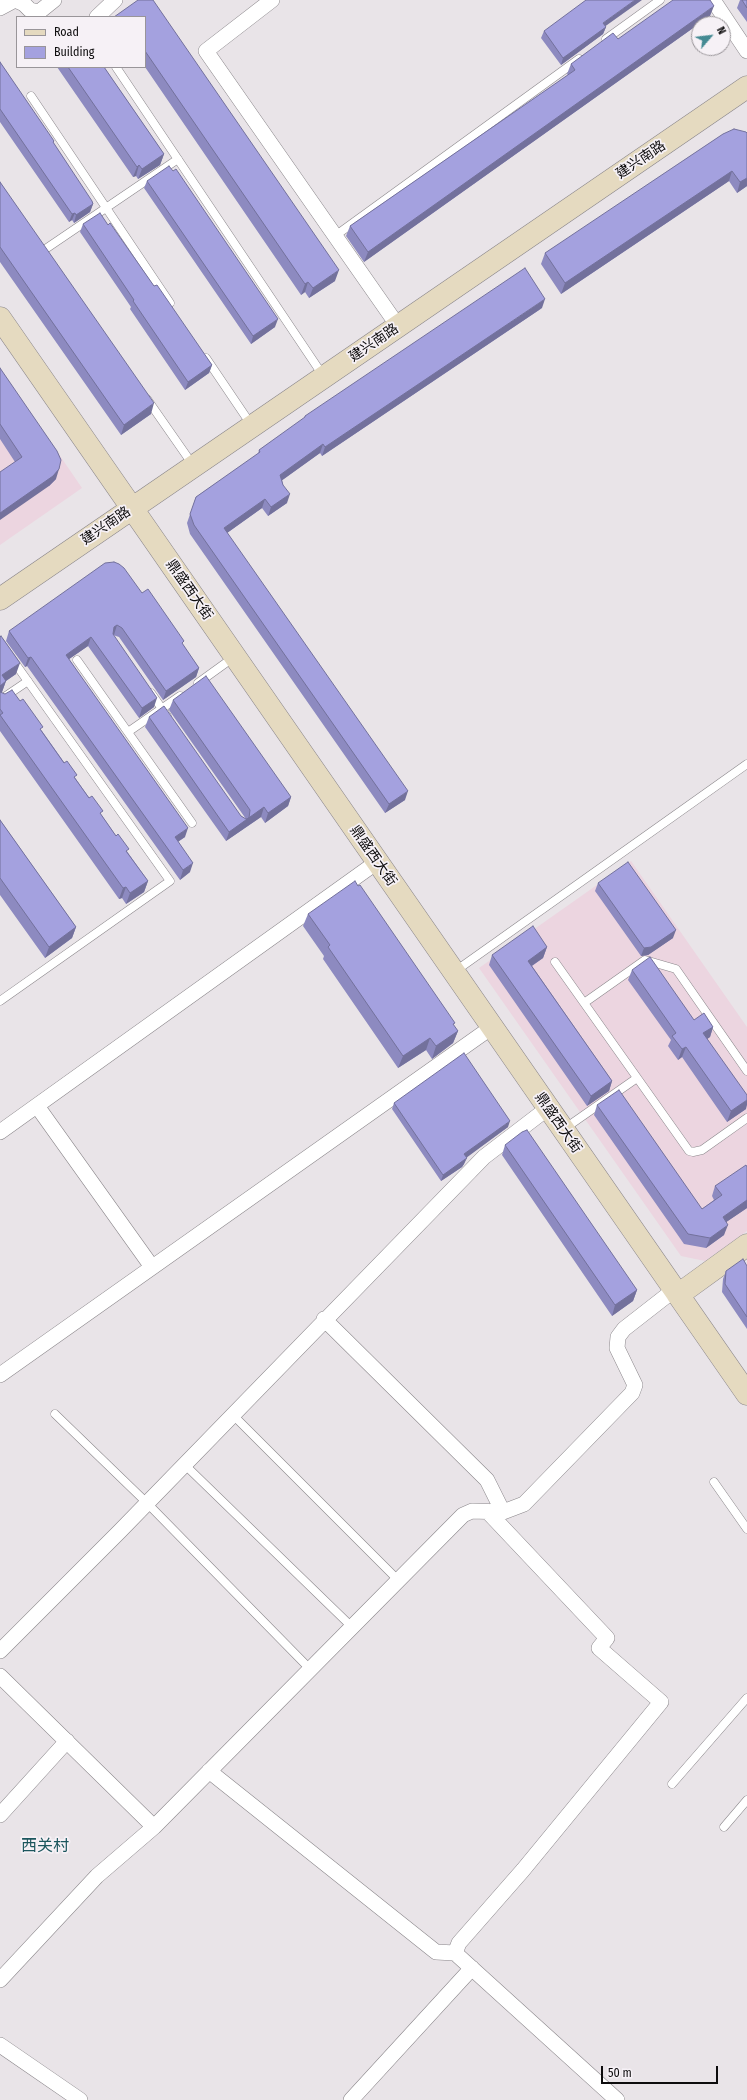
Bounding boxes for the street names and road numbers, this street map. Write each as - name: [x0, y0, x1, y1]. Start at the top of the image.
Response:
- street label: 建兴南路: [613, 137, 669, 183]
- street label: 建兴南路: [346, 320, 402, 366]
- street label: 建兴南路: [78, 503, 134, 549]
- street label: 鼎盛西大街: [162, 557, 216, 623]
- street label: 鼎盛西大街: [346, 823, 400, 889]
- street label: 鼎盛西大街: [531, 1090, 585, 1156]

